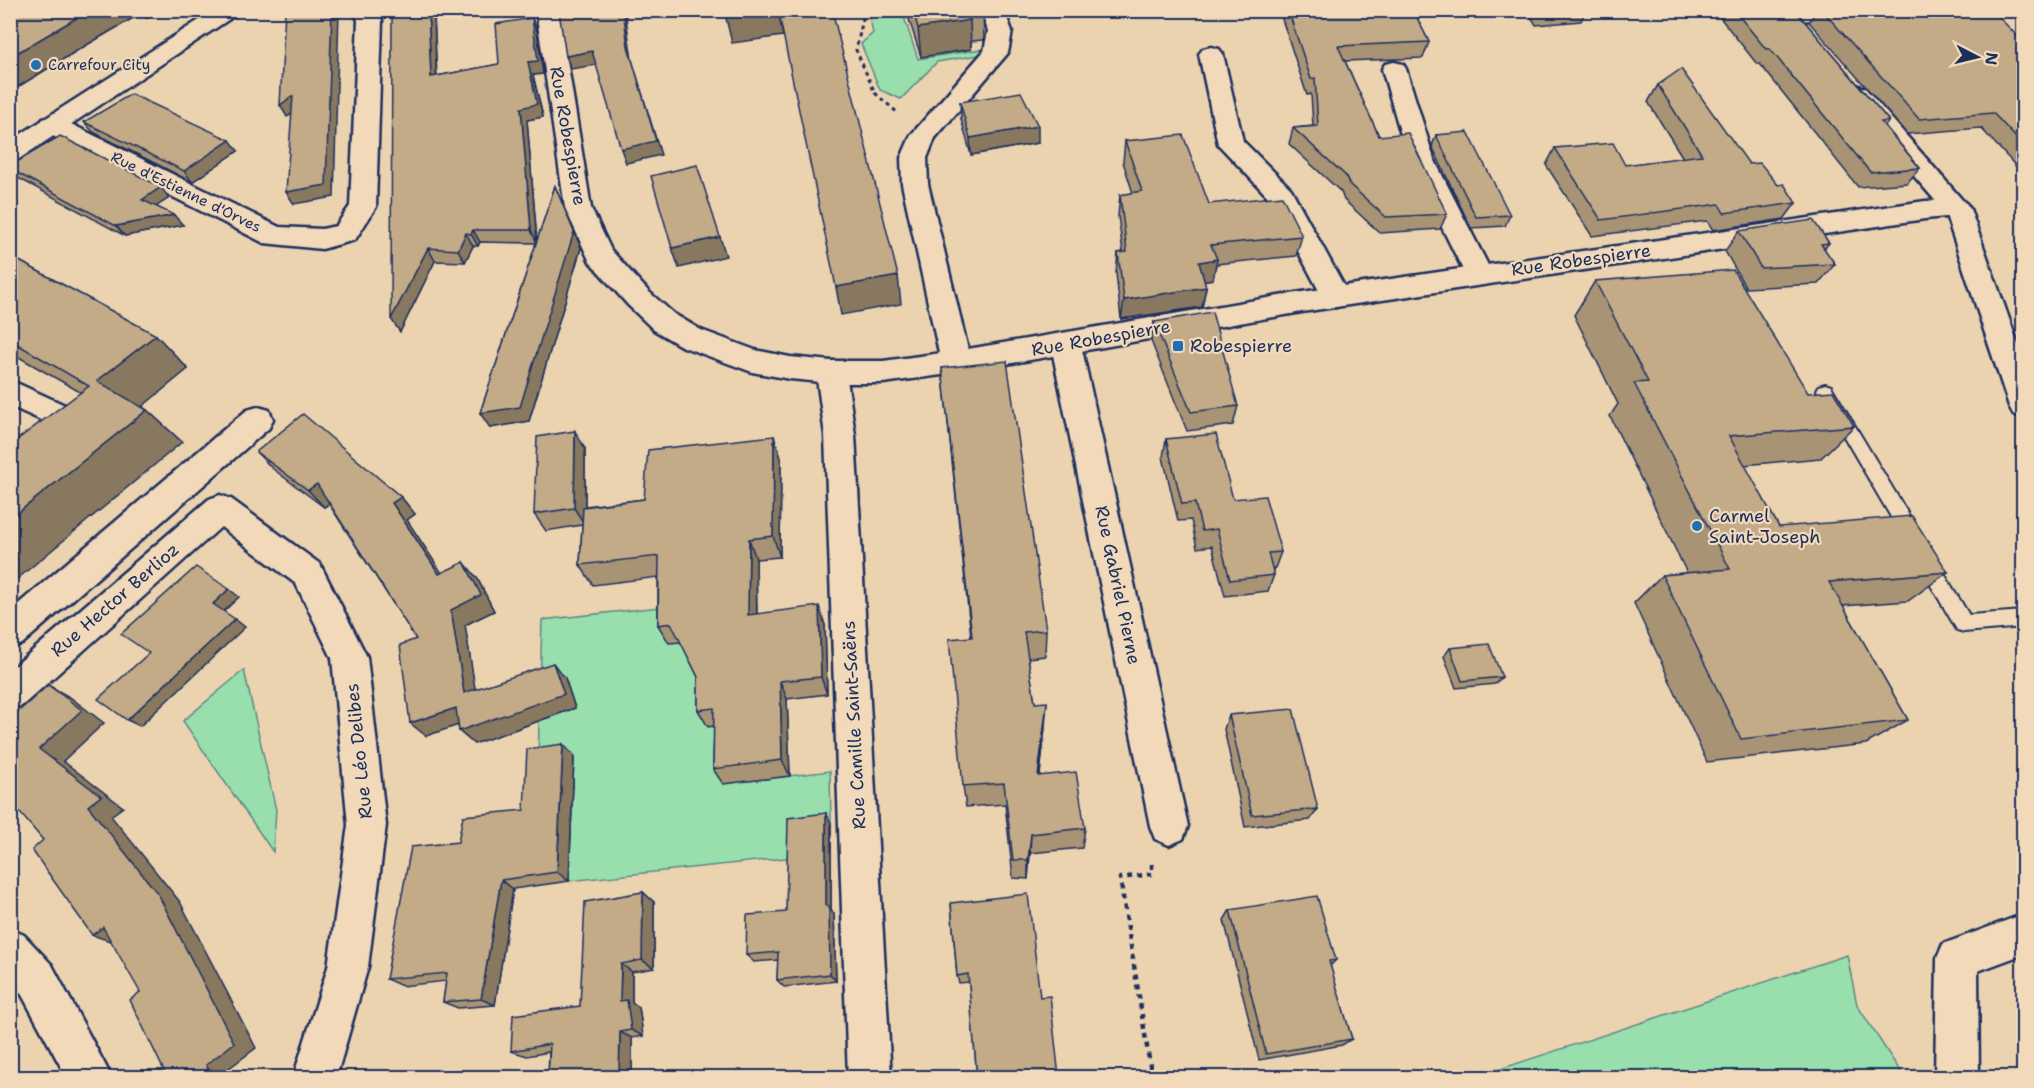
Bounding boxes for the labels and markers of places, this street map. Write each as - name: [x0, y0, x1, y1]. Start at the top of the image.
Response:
- place label: Carrefour City: [48, 55, 150, 75]
- marker: Carrefour City: [29, 58, 43, 72]
- place label: Robespierre: [1190, 334, 1292, 358]
- marker: Robespierre: [1171, 339, 1185, 353]
- place label: Carmel Saint-Joseph: [1709, 504, 1821, 549]
- marker: Carmel Saint-Joseph: [1690, 519, 1704, 533]

